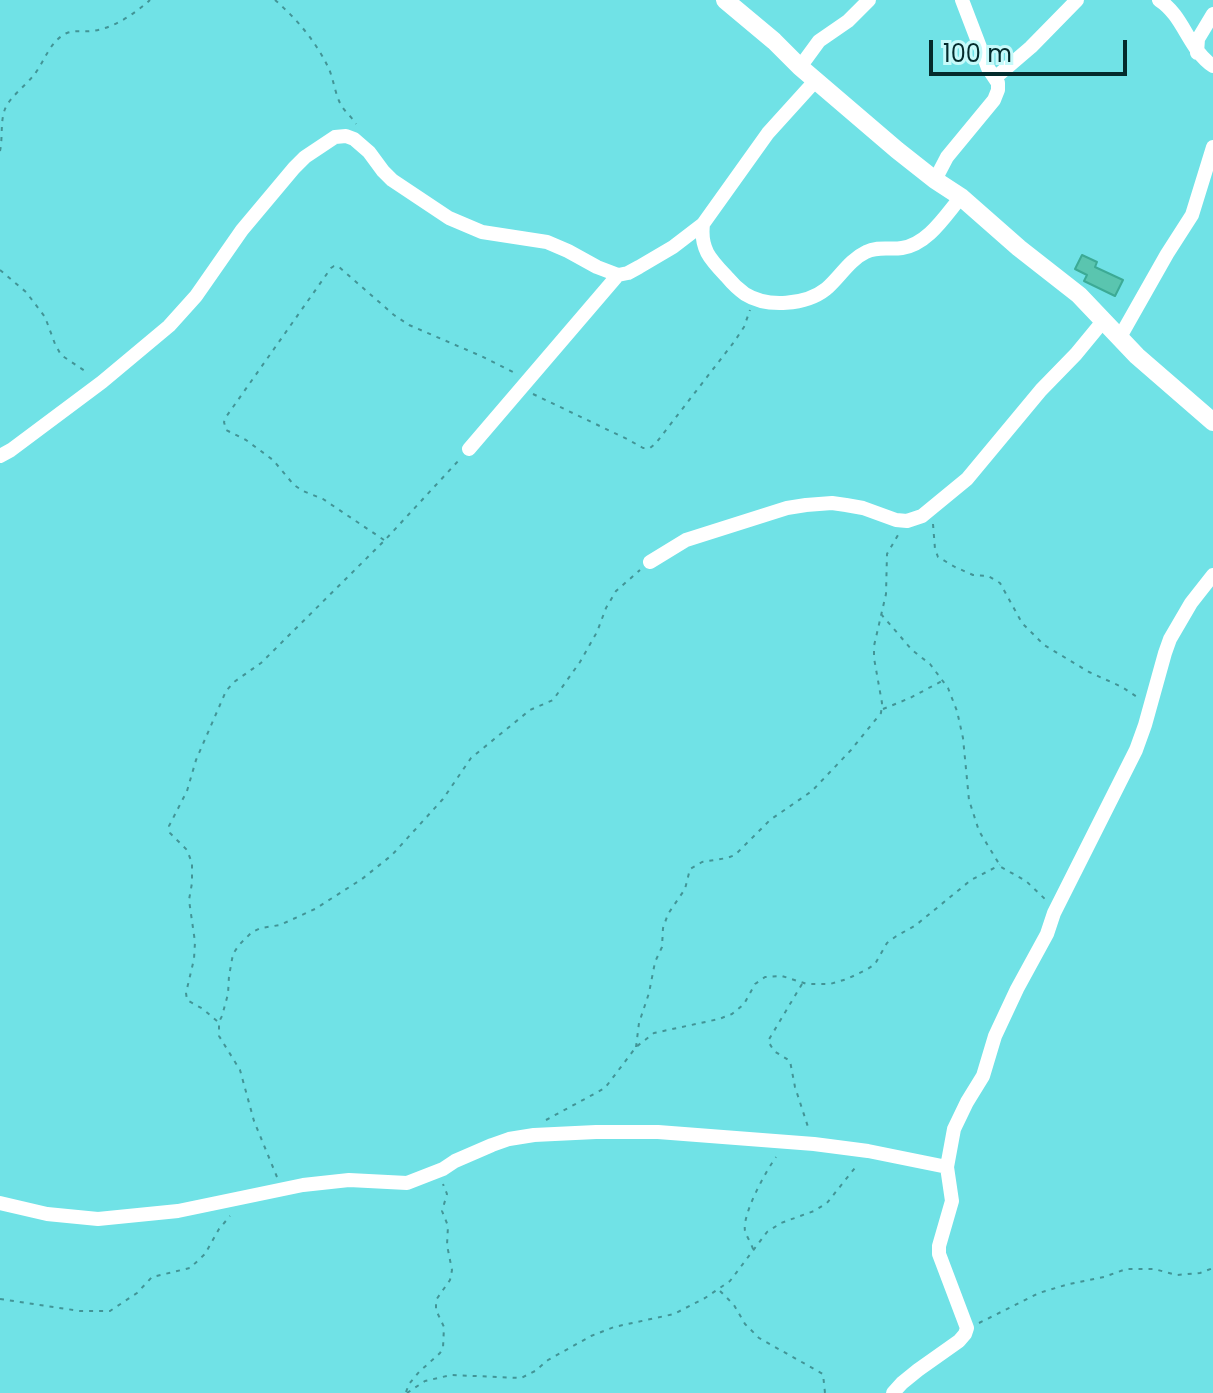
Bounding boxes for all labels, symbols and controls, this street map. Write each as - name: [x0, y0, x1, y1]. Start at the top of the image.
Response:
- scale bar: [933, 24, 1131, 74]
- text: 100 m: [943, 37, 1012, 70]

